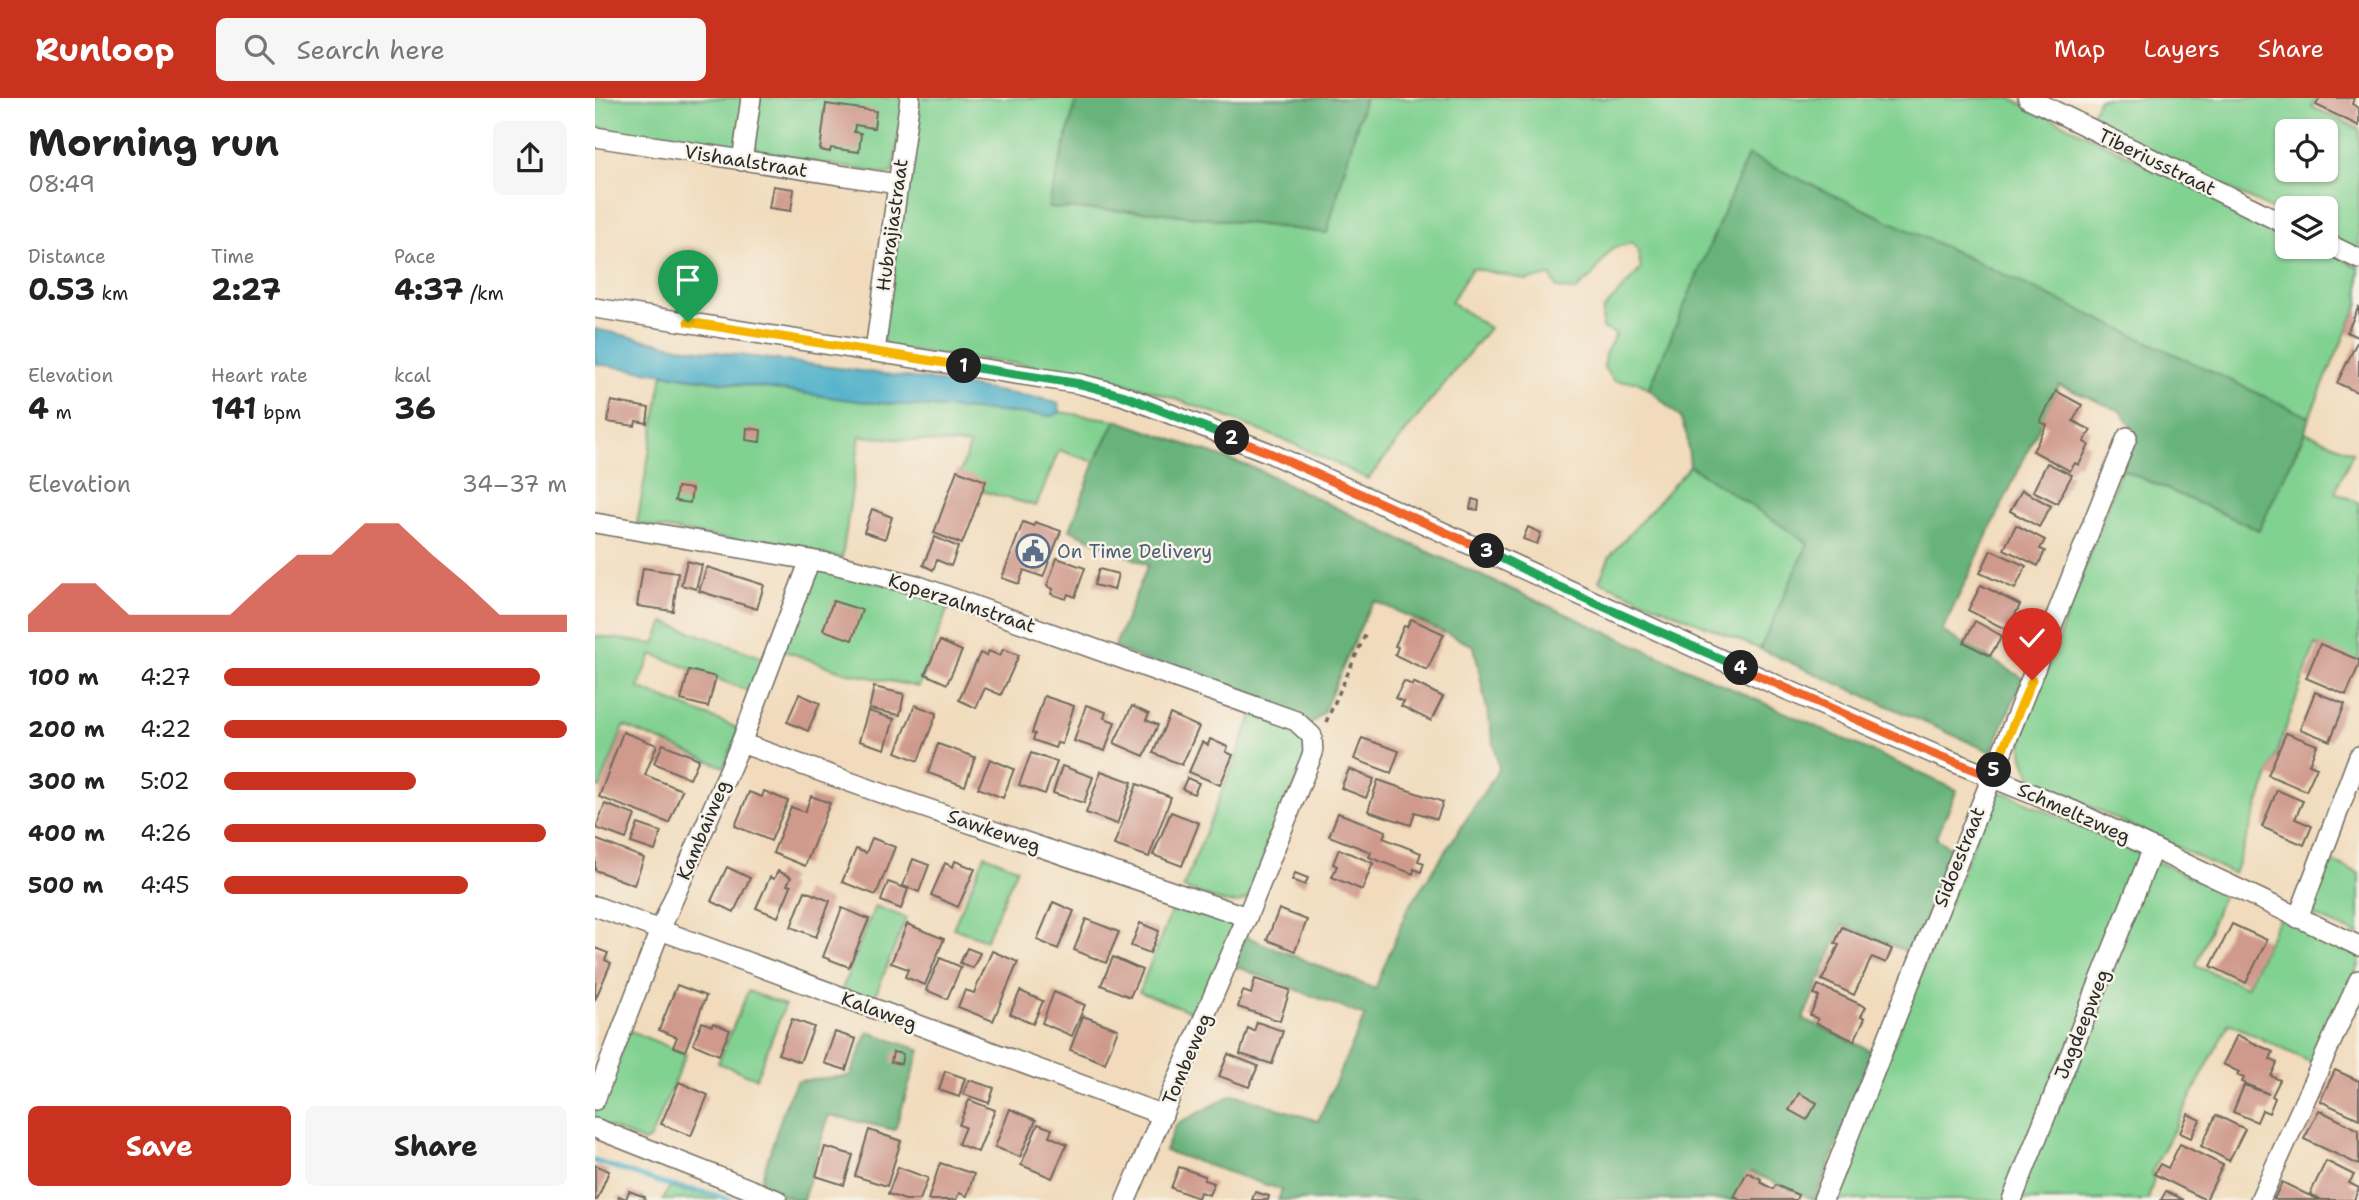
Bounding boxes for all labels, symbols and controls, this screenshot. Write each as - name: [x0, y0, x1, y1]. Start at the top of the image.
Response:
- search box: [216, 18, 706, 81]
- text: Runloop: [35, 27, 174, 72]
- icon: search: [240, 30, 278, 68]
- text: Search here: [296, 32, 445, 67]
- text: Map: [2054, 33, 2105, 65]
- text: Layers: [2143, 33, 2220, 65]
- text: Share: [2258, 33, 2324, 65]
- text: Morning run: [28, 117, 279, 168]
- map controls: [2275, 119, 2338, 259]
- button: locate: [2275, 119, 2338, 182]
- button: share: [493, 121, 567, 195]
- street label: Tiberiusstraat: [2094, 123, 2220, 201]
- street label: Vishaalstraat: [683, 139, 809, 183]
- street label: Hubrajiastraat: [870, 157, 914, 293]
- text: 08:49: [28, 169, 95, 199]
- button: layers: [2275, 196, 2338, 259]
- text: Distance: [28, 244, 106, 269]
- text: Time: [211, 244, 255, 269]
- text: Pace: [394, 244, 436, 269]
- pin: [658, 250, 718, 322]
- icon: arrive: [669, 261, 707, 299]
- text: 0.53: [28, 269, 95, 310]
- text: 2:27: [211, 269, 281, 310]
- text: 4:37: [394, 269, 464, 310]
- text: km: [95, 281, 128, 306]
- text: /km: [464, 281, 504, 306]
- pin: 1: [947, 348, 981, 384]
- text: 1: [959, 353, 968, 378]
- text: Elevation: [28, 363, 113, 388]
- text: Heart rate: [211, 363, 308, 388]
- text: kcal: [394, 363, 431, 388]
- text: 4: [28, 388, 49, 429]
- text: 141: [211, 388, 257, 429]
- text: 36: [394, 388, 436, 429]
- text: m: [49, 400, 72, 425]
- text: bpm: [257, 400, 301, 425]
- pin: 2: [1215, 420, 1249, 456]
- text: 2: [1225, 425, 1238, 450]
- text: Elevation: [28, 469, 131, 499]
- text: 34–37 m: [462, 469, 567, 499]
- public building icon: On Time Delivery: [1014, 532, 1052, 570]
- pin: 3: [1469, 533, 1505, 568]
- text: 3: [1480, 538, 1493, 563]
- place label: On Time Delivery: [1057, 539, 1212, 564]
- street label: Koperzalmstraat: [885, 567, 1039, 639]
- pin: [2002, 608, 2062, 680]
- icon: check: [2013, 619, 2051, 657]
- pin: 4: [1723, 650, 1759, 686]
- text: 4: [1734, 655, 1747, 680]
- text: 100 m: [28, 662, 99, 692]
- text: 4:27: [140, 662, 191, 692]
- text: 200 m: [28, 714, 105, 744]
- text: 4:22: [140, 714, 191, 744]
- pin: 5: [1977, 752, 2011, 788]
- text: 5: [1988, 757, 1999, 782]
- text: 300 m: [28, 766, 105, 796]
- text: 5:02: [140, 766, 190, 796]
- street label: Kambaiweg: [671, 776, 735, 884]
- street label: Schmeltzweg: [2014, 777, 2134, 849]
- street label: Sawkeweg: [944, 803, 1044, 859]
- street label: Sidoestraat: [1928, 803, 1990, 911]
- text: 400 m: [28, 818, 105, 848]
- text: 4:26: [140, 818, 191, 848]
- text: 500 m: [28, 870, 103, 900]
- text: 4:45: [140, 870, 190, 900]
- street label: Jagdeepweg: [2049, 965, 2115, 1083]
- street label: Kalaweg: [838, 986, 920, 1036]
- street label: Tombeweg: [1156, 1009, 1218, 1109]
- button: Save: [28, 1106, 291, 1186]
- button: Share: [305, 1106, 567, 1186]

